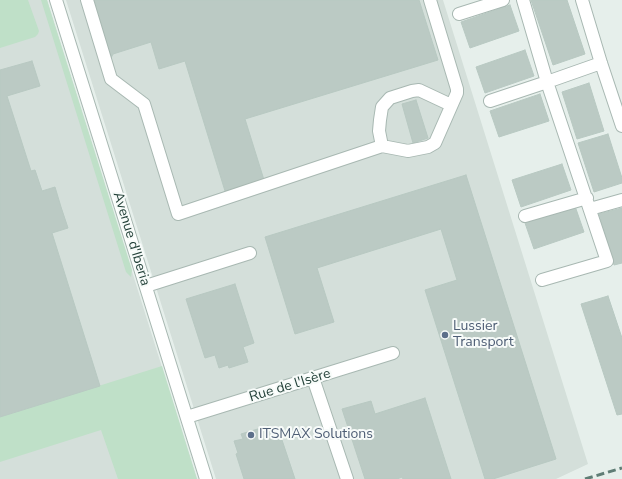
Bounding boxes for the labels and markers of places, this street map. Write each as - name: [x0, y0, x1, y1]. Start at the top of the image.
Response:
- place label: Lussier Transport: [453, 319, 514, 352]
- marker: Lussier Transport: [440, 330, 450, 340]
- place label: ITSMAX Solutions: [259, 427, 373, 443]
- marker: ITSMAX Solutions: [246, 430, 256, 440]

